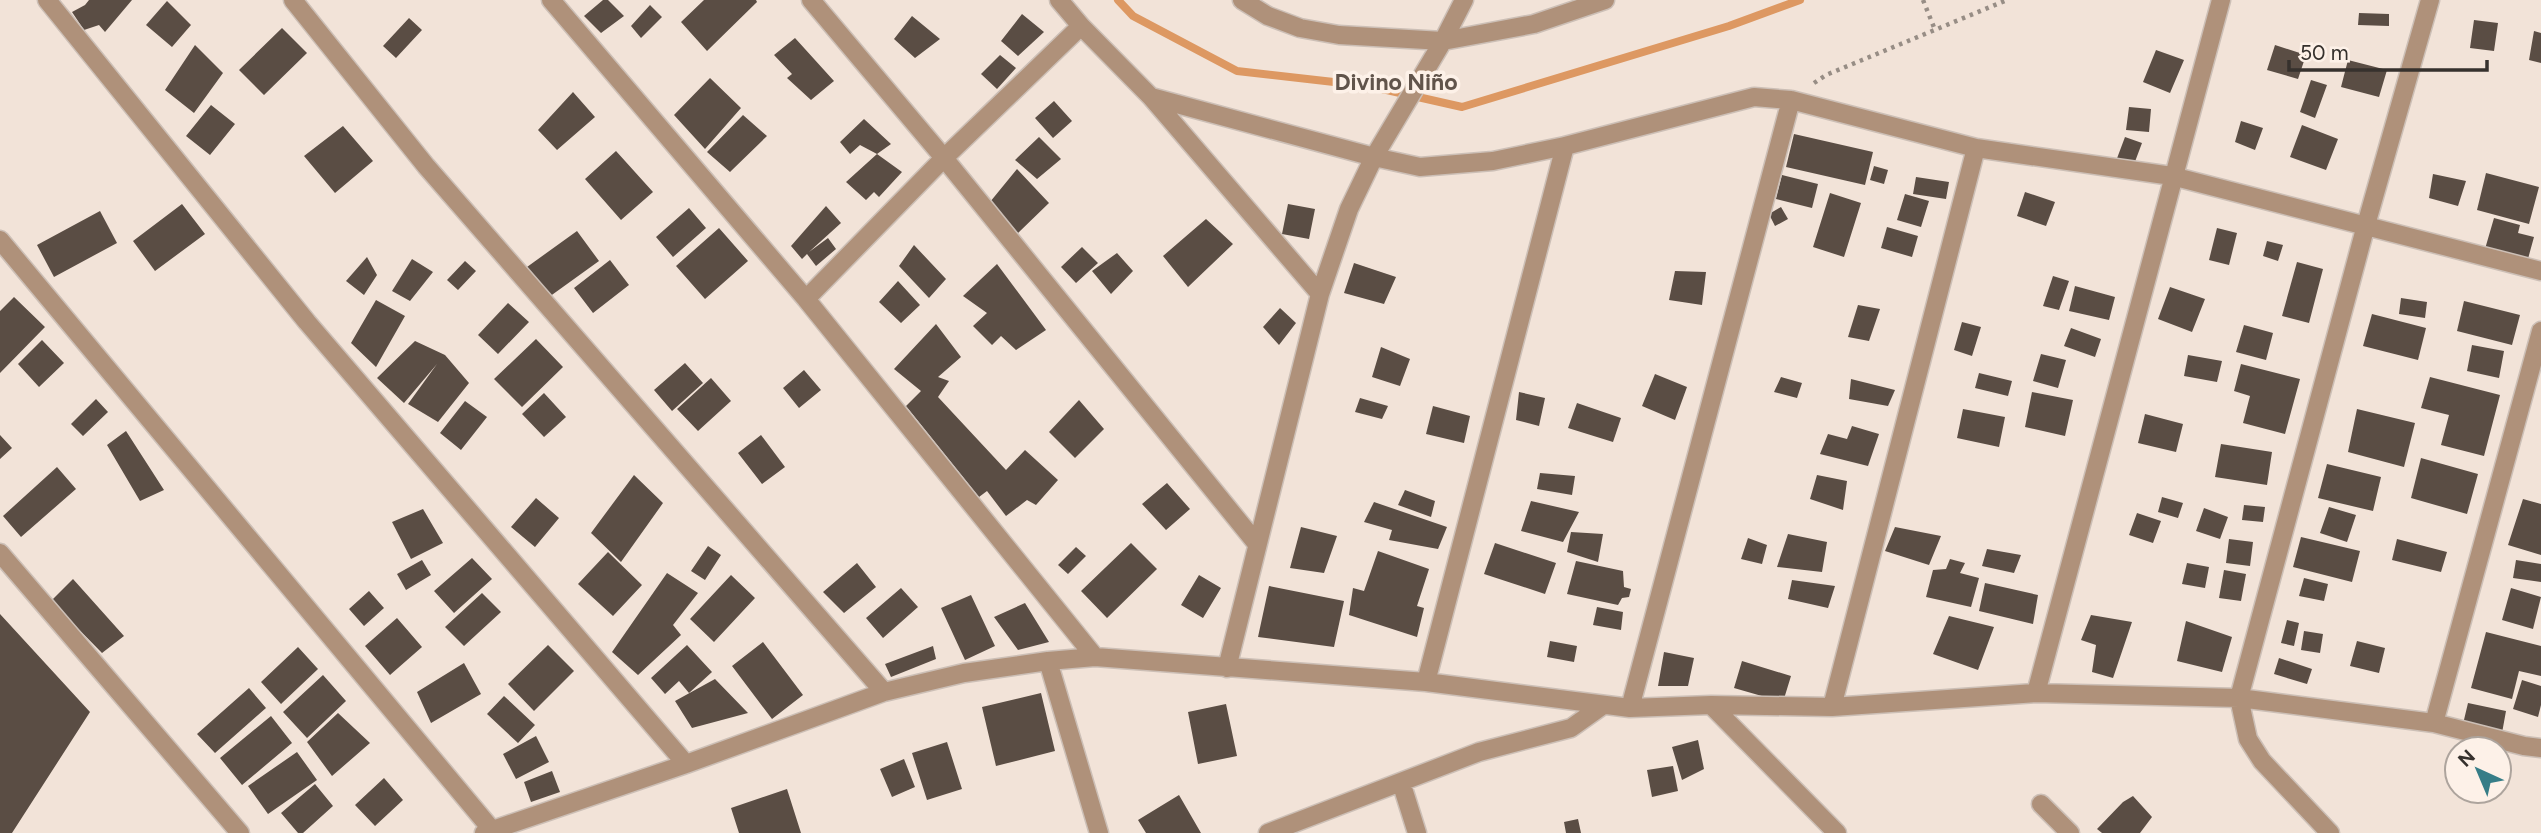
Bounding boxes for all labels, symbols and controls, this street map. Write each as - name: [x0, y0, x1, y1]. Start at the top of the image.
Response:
- scale bar: [2289, 28, 2487, 72]
- text: 50 m: [2300, 40, 2349, 65]
- district label: Divino Niño: [1334, 68, 1458, 96]
- north arrow: [2443, 735, 2513, 805]
- text: N: [2453, 745, 2480, 772]

